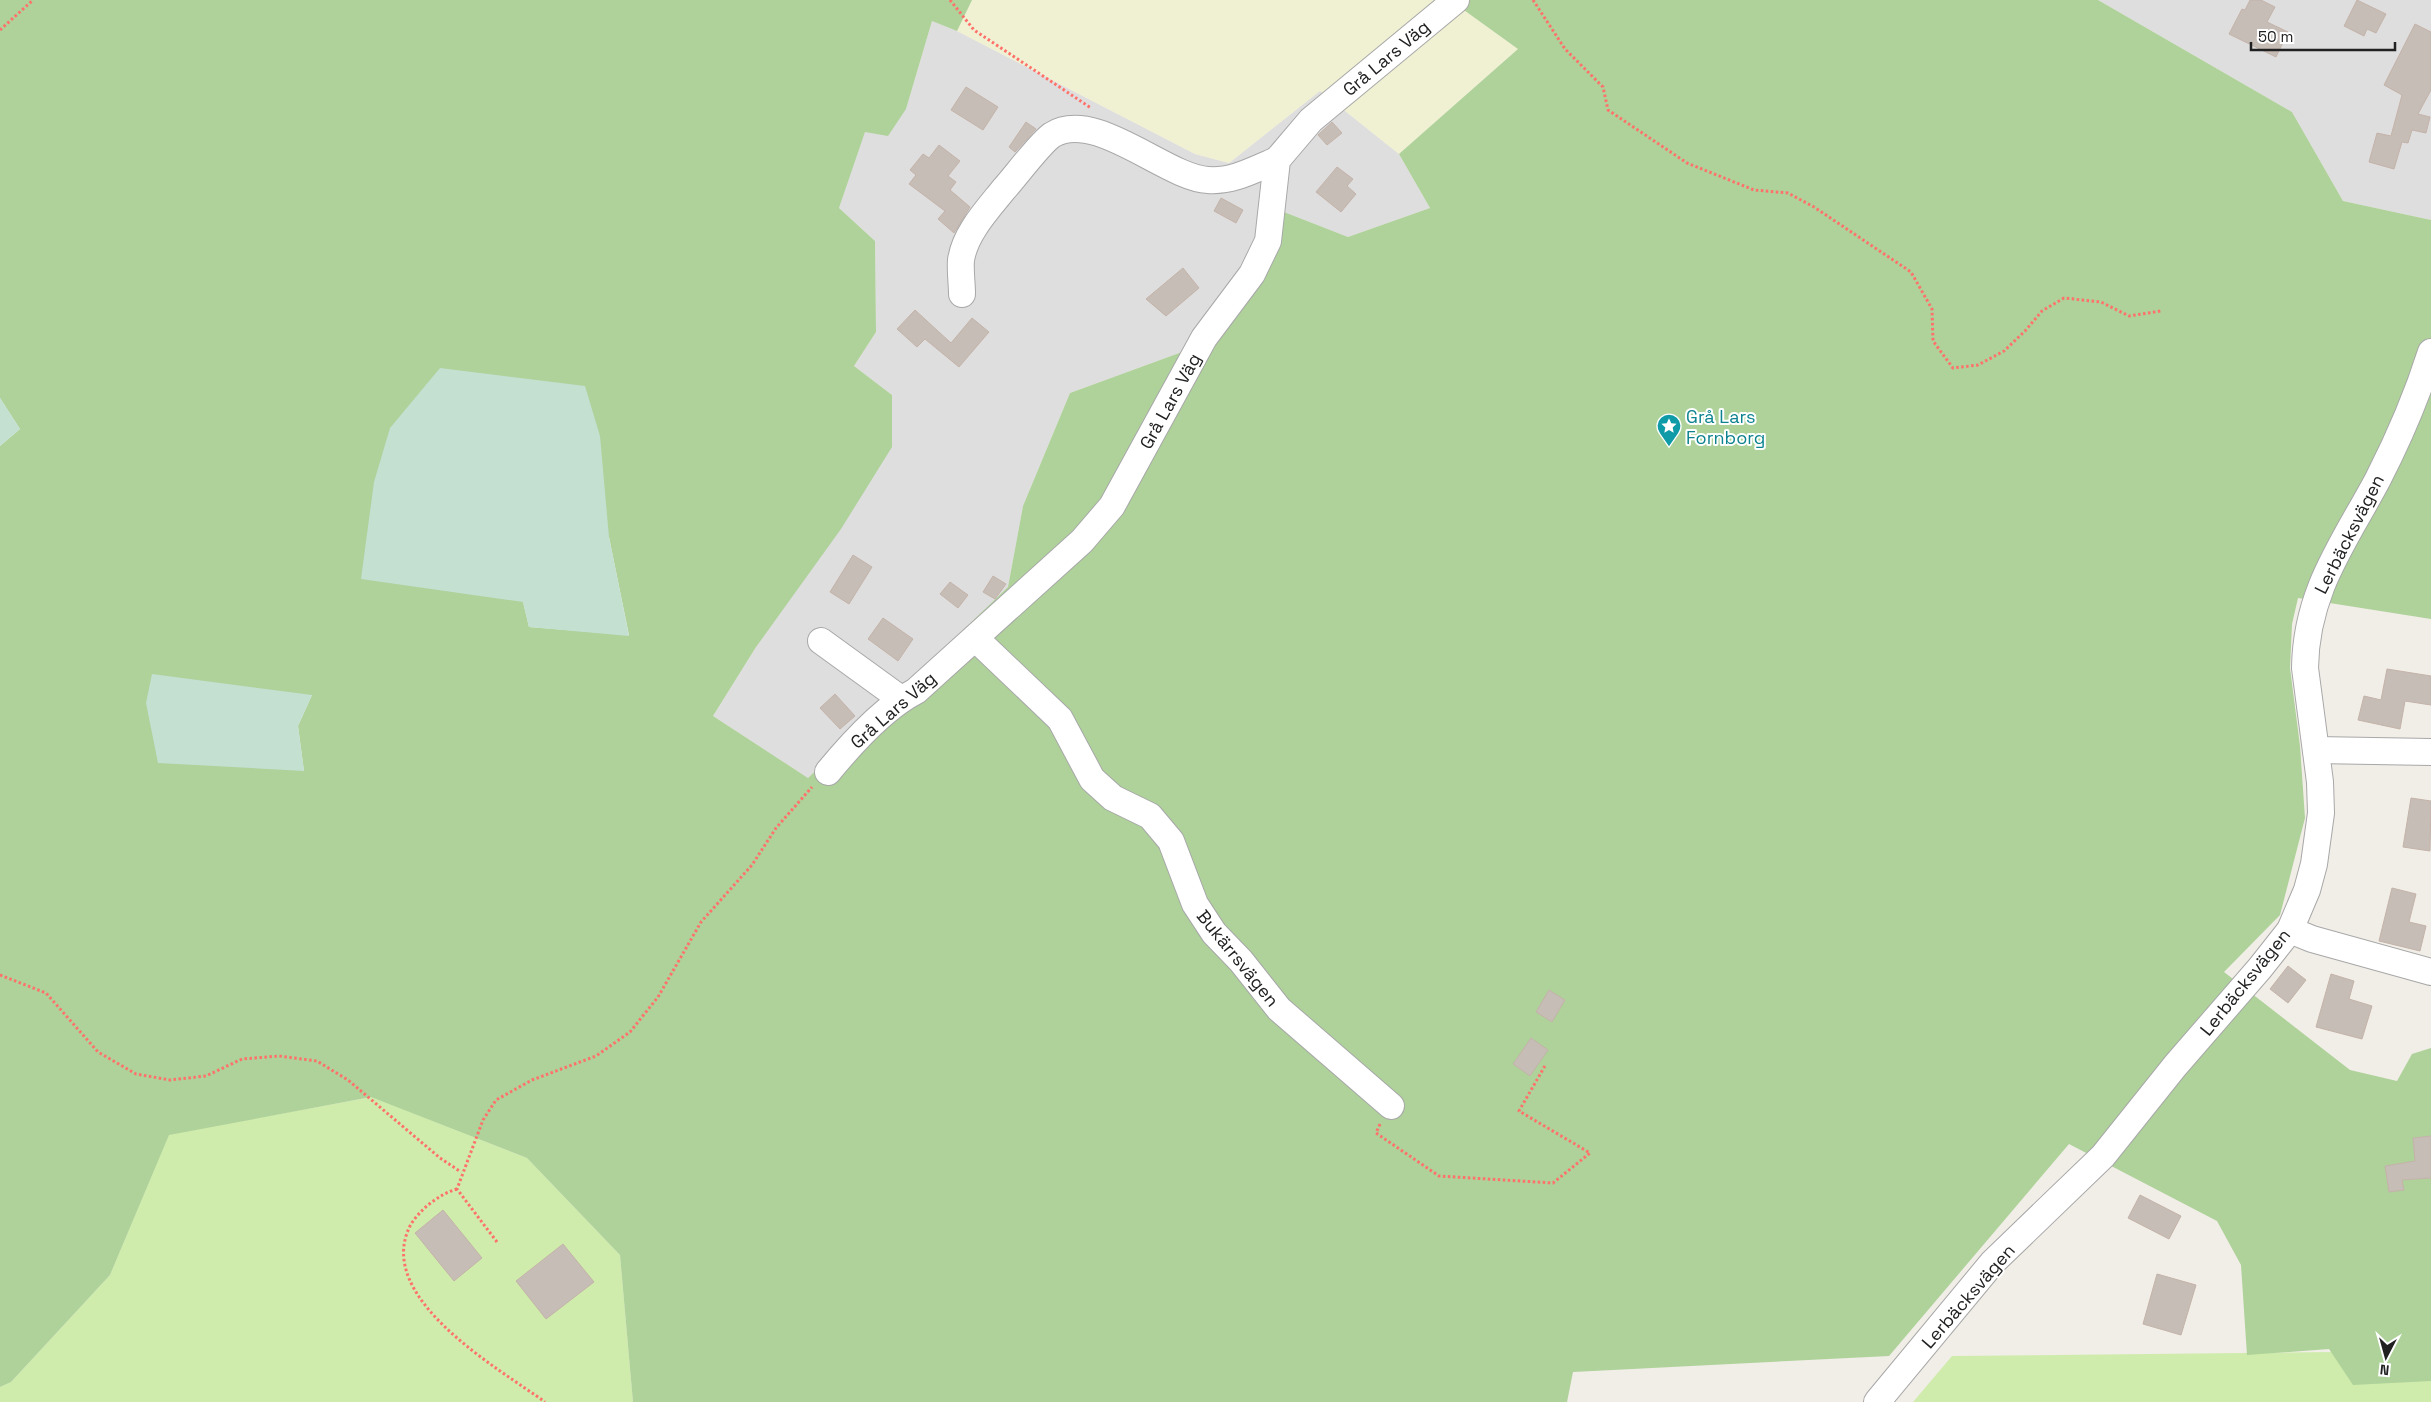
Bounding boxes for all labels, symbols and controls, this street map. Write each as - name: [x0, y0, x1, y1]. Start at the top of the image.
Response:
- street label: Grå Lars Väg: [1338, 15, 1434, 101]
- scale bar: [2251, 20, 2395, 52]
- text: 50 m: [2258, 27, 2293, 46]
- street label: Grå Lars Väg: [1134, 349, 1206, 453]
- place label: Grå Lars Fornborg: [1686, 405, 1765, 449]
- place icon: Grå Lars Fornborg: [1656, 413, 1682, 447]
- street label: Lerbäcksvägen: [2309, 470, 2389, 598]
- street label: Grå Lars Väg: [845, 666, 941, 754]
- street label: Bukärrsvägen: [1192, 905, 1284, 1011]
- street label: Lerbäcksvägen: [2195, 924, 2295, 1040]
- street label: Lerbäcksvägen: [1916, 1239, 2020, 1353]
- north arrow: [2361, 1332, 2411, 1382]
- text: N: [2379, 1360, 2390, 1379]

